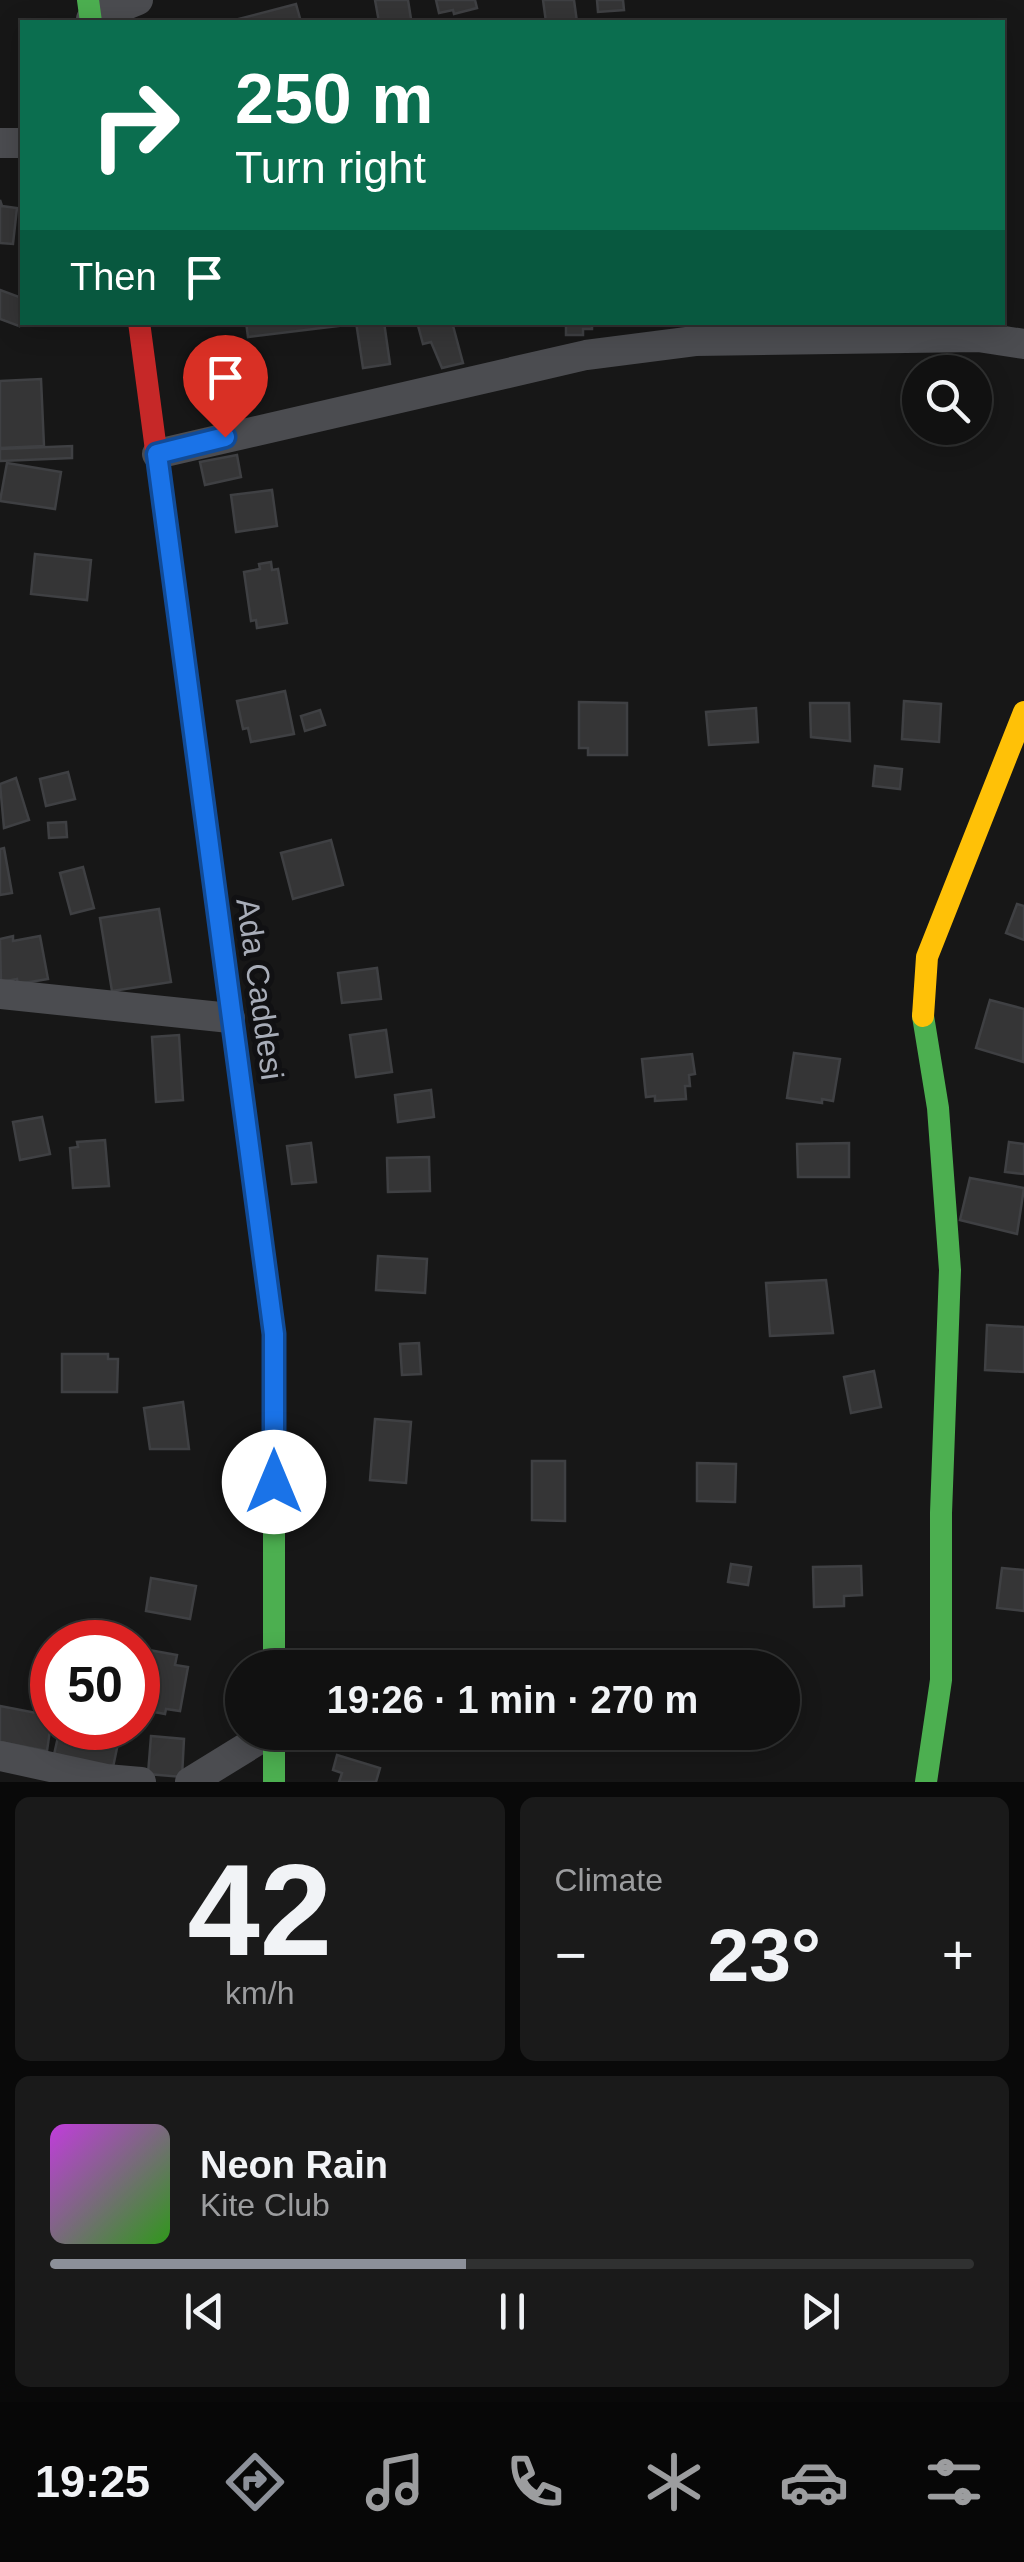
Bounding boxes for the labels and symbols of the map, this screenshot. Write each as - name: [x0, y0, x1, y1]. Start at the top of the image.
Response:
- pin: [183, 335, 268, 438]
- street label: Ada Caddesi: [229, 896, 291, 1082]
- position arrow: [222, 1430, 326, 1534]
- speed limit sign: 50: [30, 1620, 160, 1750]

